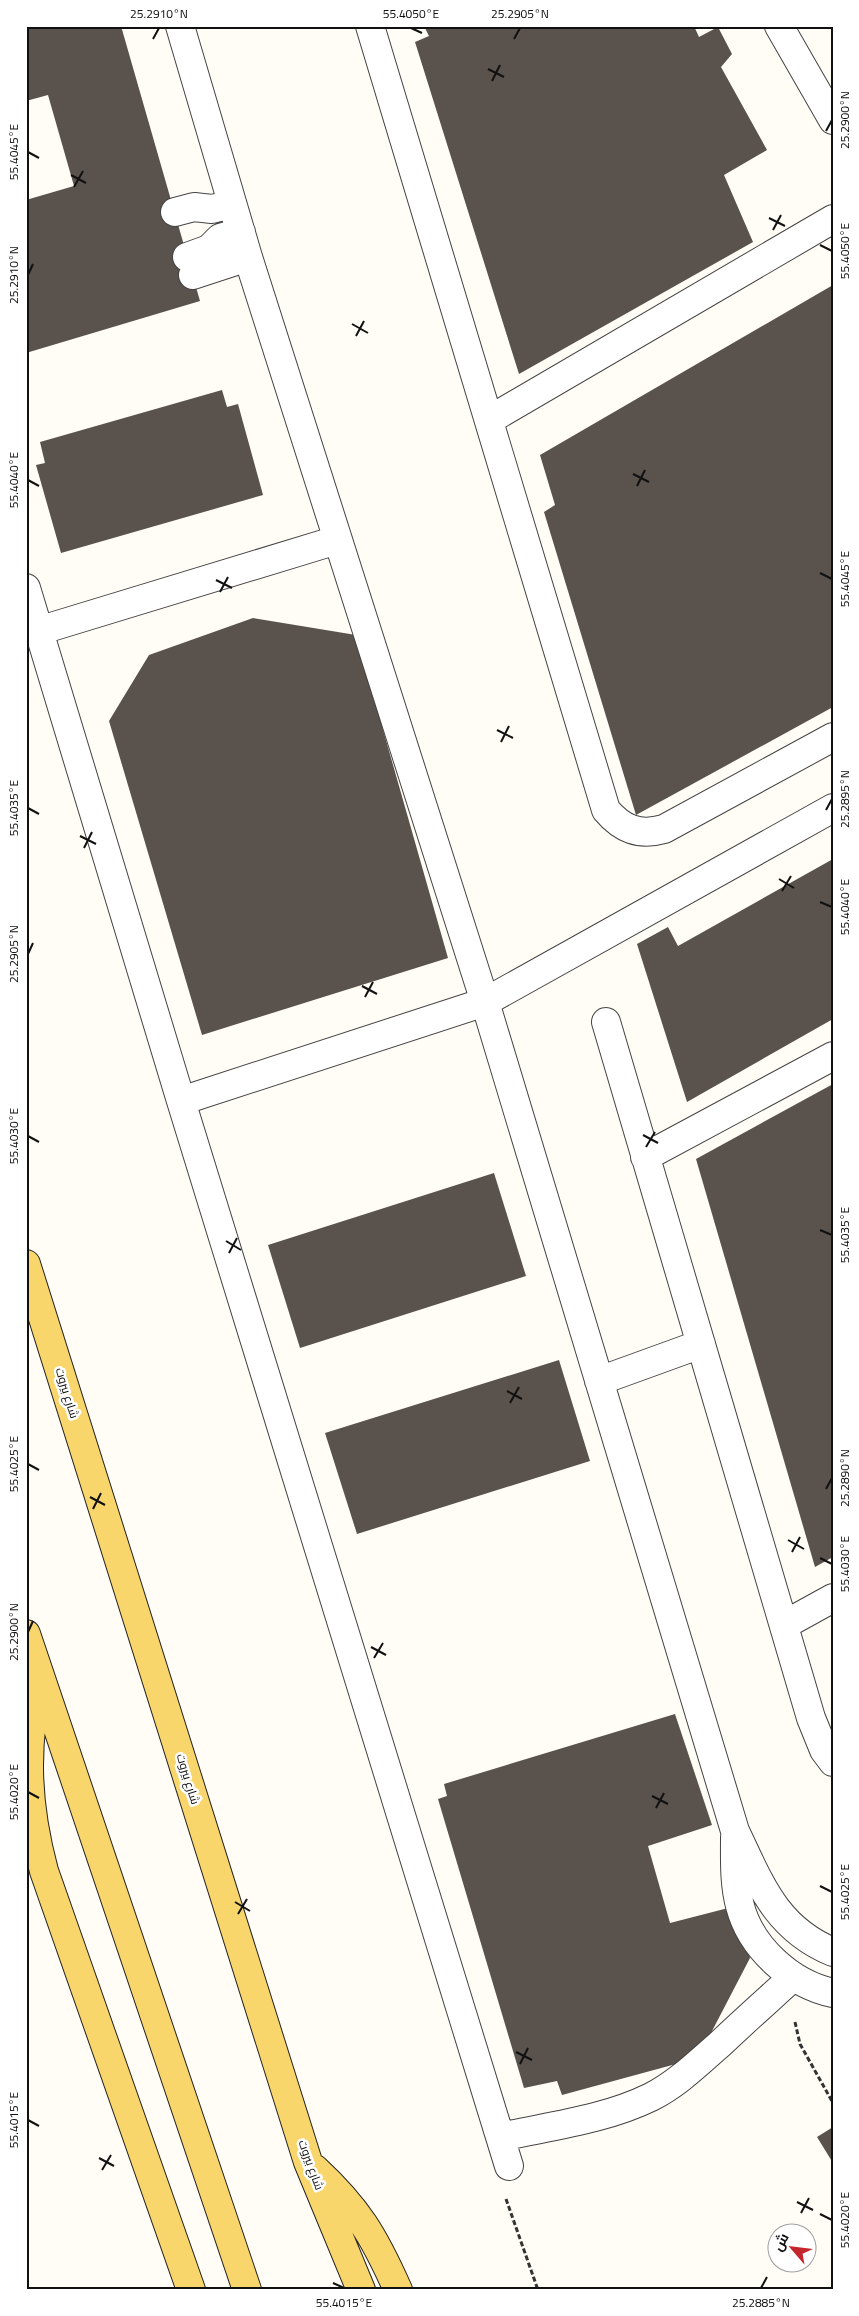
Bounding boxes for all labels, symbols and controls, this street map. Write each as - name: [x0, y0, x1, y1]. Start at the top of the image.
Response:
- text: 25.2910°N: [130, 2, 188, 25]
- text: 55.4050°E: [383, 2, 440, 25]
- text: 25.2905°N: [491, 2, 549, 25]
- text: 25.2900°N: [833, 91, 856, 149]
- text: 55.4045°E: [2, 123, 25, 180]
- text: 55.4050°E: [833, 222, 856, 279]
- text: 25.2910°N: [2, 246, 25, 304]
- text: 55.4040°E: [2, 451, 25, 508]
- text: 55.4045°E: [833, 550, 856, 607]
- text: 25.2895°N: [833, 770, 856, 828]
- text: 55.4035°E: [2, 779, 25, 836]
- text: 55.4040°E: [833, 878, 856, 935]
- text: 25.2905°N: [2, 925, 25, 983]
- text: 55.4030°E: [2, 1107, 25, 1164]
- text: 55.4035°E: [833, 1206, 856, 1263]
- street label: شارع بيروت: [49, 1365, 86, 1421]
- text: 55.4025°E: [2, 1435, 25, 1492]
- text: 25.2890°N: [833, 1449, 856, 1507]
- text: 55.4030°E: [833, 1535, 856, 1592]
- text: 25.2900°N: [2, 1603, 25, 1661]
- street label: شارع بيروت: [170, 1751, 207, 1807]
- text: 55.4020°E: [2, 1763, 25, 1820]
- text: 55.4025°E: [833, 1863, 856, 1920]
- text: 55.4015°E: [2, 2091, 25, 2148]
- street label: شارع بيروت: [292, 2136, 331, 2193]
- text: 55.4020°E: [833, 2191, 856, 2248]
- north arrow: [766, 2224, 816, 2274]
- text: ش: [765, 2228, 796, 2256]
- text: 55.4015°E: [316, 2291, 373, 2314]
- text: 25.2885°N: [732, 2291, 790, 2314]

